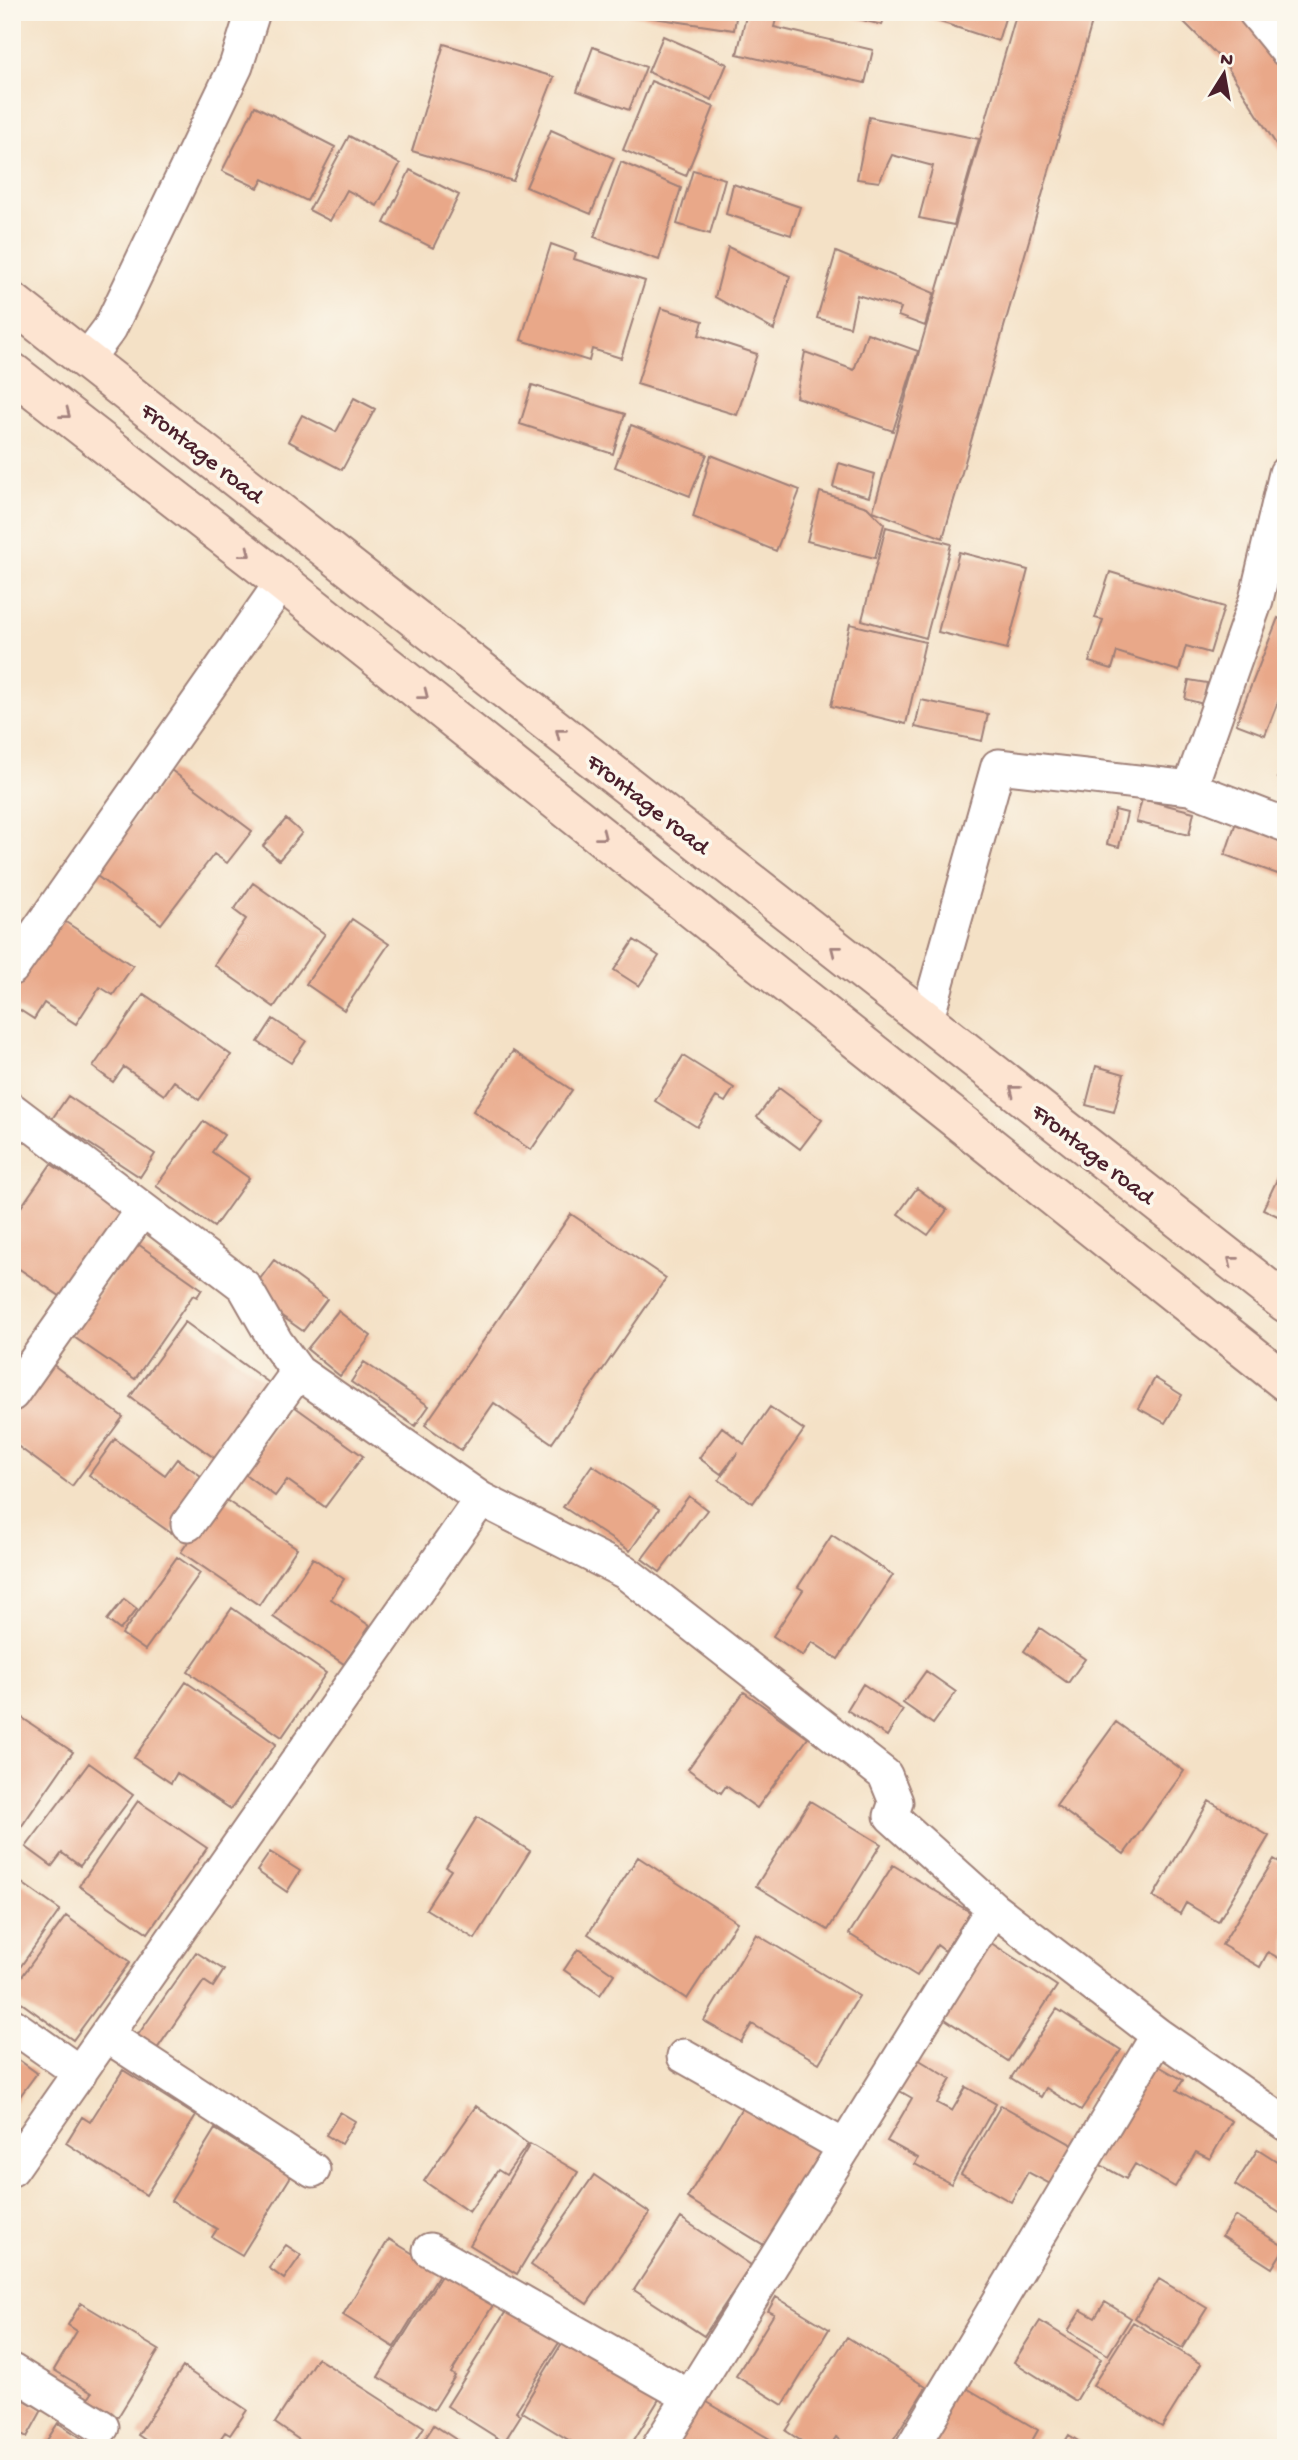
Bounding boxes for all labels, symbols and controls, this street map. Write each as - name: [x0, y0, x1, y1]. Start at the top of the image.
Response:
- north arrow: [1190, 38, 1260, 108]
- text: N: [1218, 48, 1235, 73]
- street label: Frontage road: [133, 397, 270, 513]
- one-way arrow: [58, 405, 71, 418]
- one-way arrow: [238, 545, 250, 558]
- one-way arrow: [416, 686, 429, 699]
- one-way arrow: [556, 729, 568, 742]
- street label: Frontage road: [579, 748, 716, 864]
- one-way arrow: [594, 828, 607, 840]
- one-way arrow: [831, 946, 844, 958]
- one-way arrow: [1009, 1086, 1022, 1099]
- street label: Frontage road: [1024, 1098, 1161, 1214]
- one-way arrow: [1227, 1256, 1240, 1269]

